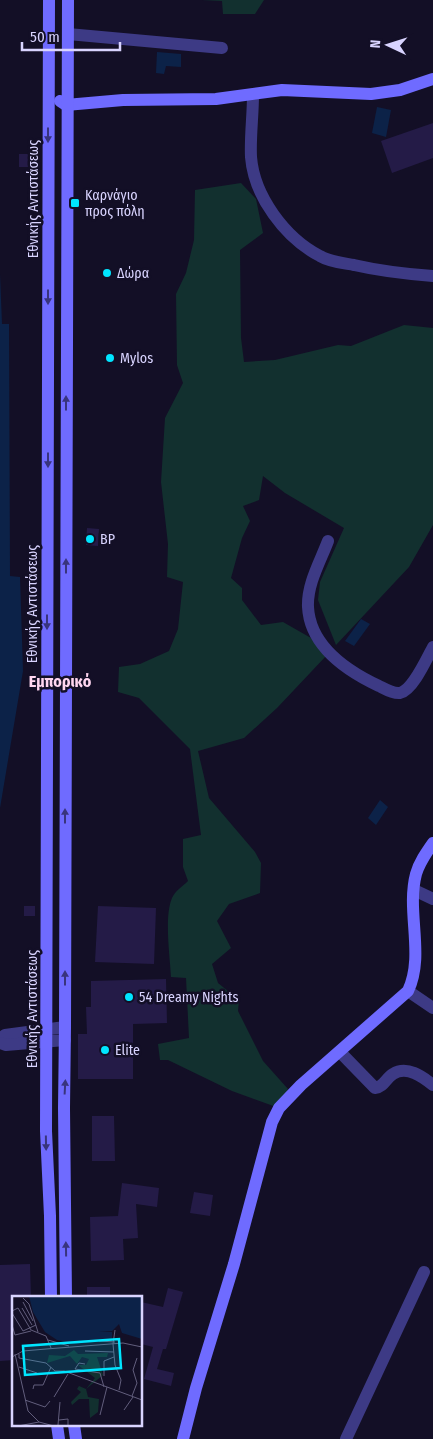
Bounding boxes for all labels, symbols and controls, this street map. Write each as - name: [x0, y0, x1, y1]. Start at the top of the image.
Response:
- scale bar: [22, 20, 120, 52]
- north arrow: [363, 20, 413, 70]
- text: 50 m: [30, 28, 60, 46]
- text: N: [367, 39, 384, 49]
- one-way arrow: [44, 127, 52, 143]
- street label: Εθνικής Αντιστάσεως: [25, 140, 42, 258]
- place label: Καρνάγιο προς πόλη: [85, 187, 145, 220]
- marker: Καρνάγιο προς πόλη: [69, 197, 81, 209]
- place label: Δώρα: [117, 265, 149, 282]
- marker: Δώρα: [101, 267, 113, 279]
- one-way arrow: [44, 289, 52, 305]
- place label: Mylos: [120, 350, 153, 367]
- marker: Mylos: [104, 352, 116, 364]
- one-way arrow: [62, 395, 70, 411]
- one-way arrow: [44, 452, 52, 468]
- place label: BP: [100, 531, 115, 548]
- marker: BP: [84, 533, 96, 545]
- street label: Εθνικής Αντιστάσεως: [24, 545, 41, 663]
- one-way arrow: [62, 558, 70, 574]
- one-way arrow: [43, 614, 51, 630]
- district label: Εμπορικό: [29, 672, 92, 691]
- one-way arrow: [61, 808, 69, 824]
- street label: Εθνικής Αντιστάσεως: [24, 950, 41, 1068]
- one-way arrow: [61, 970, 69, 986]
- place label: 54 Dreamy Nights: [139, 989, 239, 1006]
- marker: 54 Dreamy Nights: [123, 991, 135, 1003]
- place label: Elite: [115, 1042, 140, 1059]
- marker: Elite: [99, 1044, 111, 1056]
- one-way arrow: [61, 1078, 69, 1094]
- one-way arrow: [42, 1135, 50, 1151]
- one-way arrow: [62, 1241, 70, 1257]
- inset map: [12, 1296, 142, 1426]

